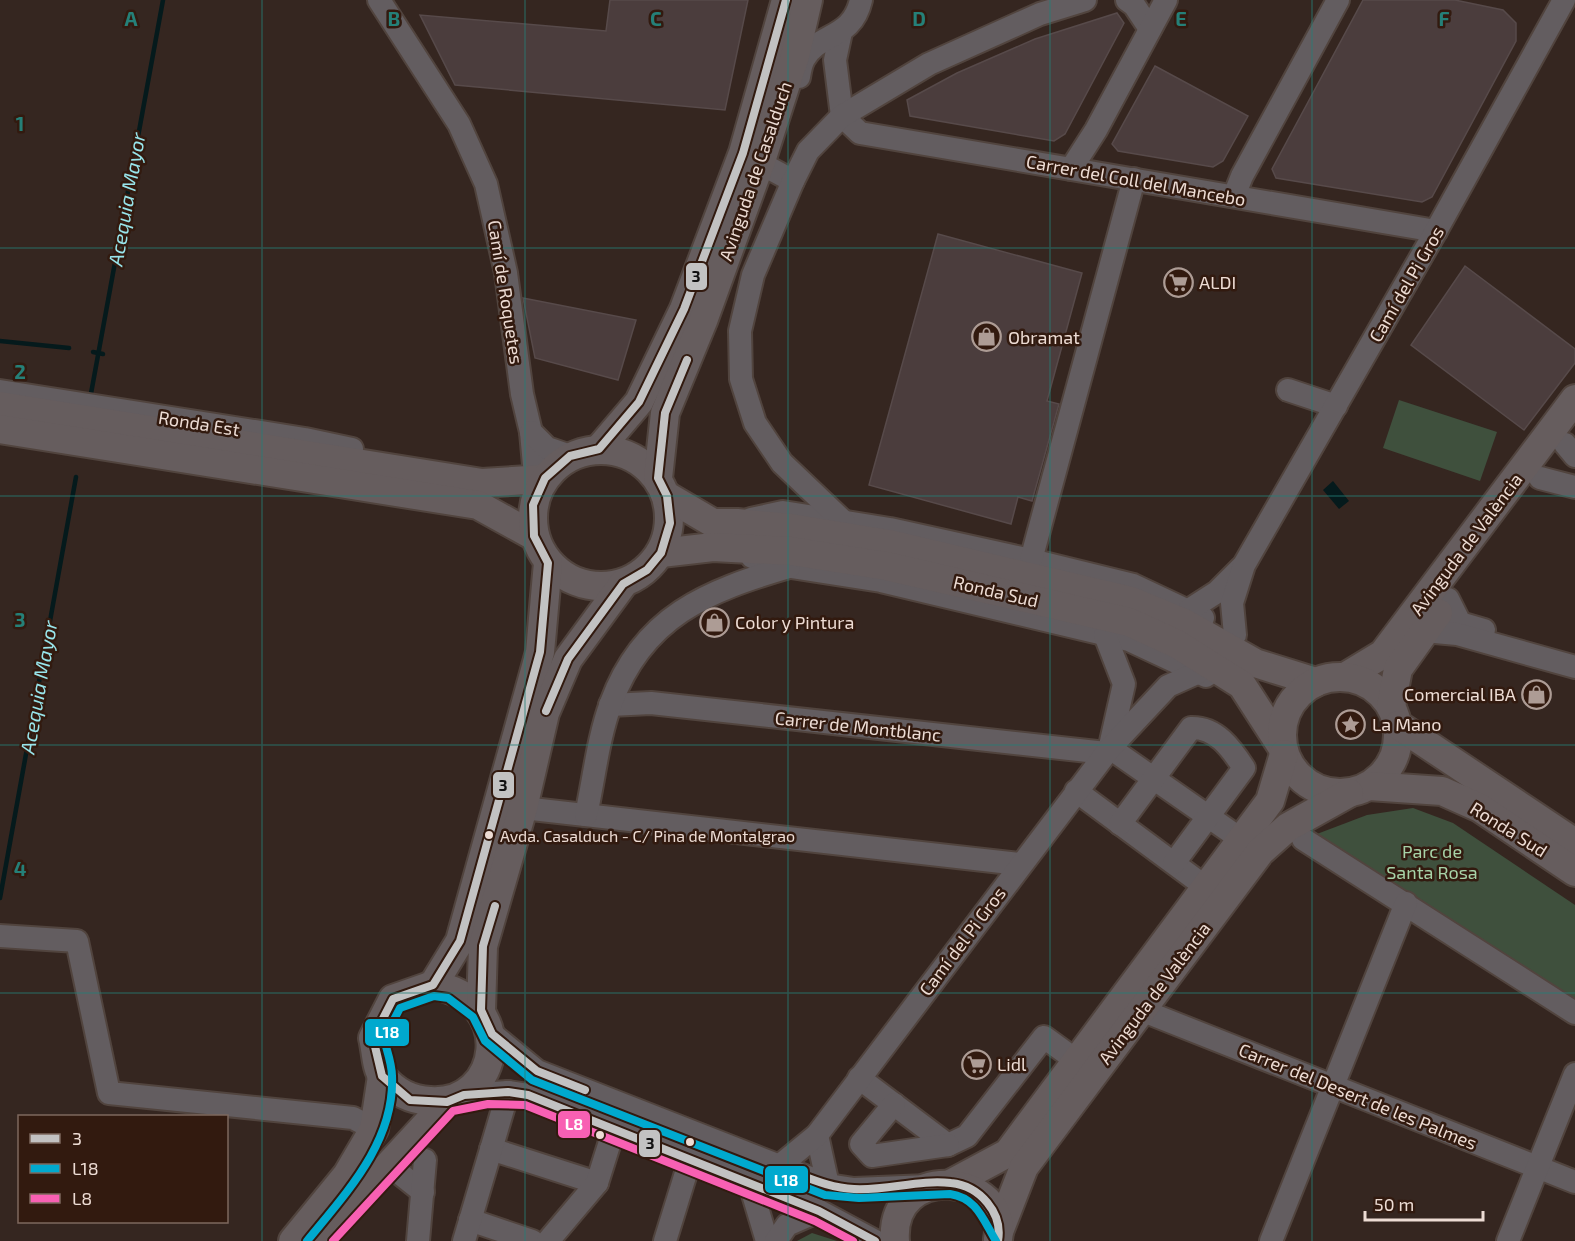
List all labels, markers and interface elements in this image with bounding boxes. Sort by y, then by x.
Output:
text: A [124,6,138,30]
text: B [388,6,400,30]
text: C [650,6,662,30]
text: D [912,6,926,30]
text: E [1175,6,1187,30]
text: F [1438,6,1450,30]
street label: Avinguda de Casalduch [714,78,796,264]
text: 1 [16,111,24,135]
water label: Acequia Mayor [102,129,151,269]
street label: Carrer del Coll del Mancebo [1025,150,1247,210]
street label: Camí de Roquetes [484,218,528,366]
street label: Camí del Pi Gros [1364,222,1448,346]
line badge: 3 [685,262,708,291]
text: 3 [691,266,701,285]
supermarket icon: ALDI [1162,266,1194,298]
place label: ALDI [1199,271,1236,293]
shop icon: Obramat [971,321,1003,353]
place label: Obramat [1008,326,1080,348]
text: 2 [14,359,26,383]
street label: Ronda Est [157,406,241,440]
street label: Avinguda de València [1405,469,1527,619]
street label: Ronda Sud [951,571,1041,611]
shop icon: Color y Pintura [698,606,730,638]
text: 3 [14,607,26,631]
place label: Color y Pintura [735,611,854,633]
water label: Acequia Mayor [14,617,63,757]
shop icon: Comercial IBA [1521,678,1553,710]
place label: Comercial IBA [1404,683,1517,705]
street label: Carrer de Montblanc [774,706,942,746]
place icon: La Mano [1335,708,1367,740]
place label: La Mano [1372,713,1442,735]
line badge: 3 [492,771,515,799]
text: 3 [498,775,508,794]
street label: Ronda Sud [1466,797,1552,861]
place label: Avda. Casalduch - C/ Pina de Montalgrao [500,826,795,845]
marker: Avda. Casalduch - C/ Pina de Montalgrao [483,829,495,841]
park label: Parc de Santa Rosa [1386,840,1478,883]
text: 4 [14,856,27,880]
street label: Camí del Pi Gros [914,882,1010,1000]
street label: Avinguda de València [1093,918,1215,1068]
line badge: L18 [364,1018,410,1047]
text: L18 [375,1022,399,1041]
street label: Carrer del Desert de les Palmes [1236,1038,1480,1154]
supermarket icon: Lidl [960,1048,992,1080]
place label: Lidl [997,1053,1027,1075]
line badge: L8 [557,1110,591,1139]
text: L8 [565,1114,583,1133]
legend [18,1115,228,1223]
text: 3 [72,1127,82,1149]
unlabelled marker [594,1129,606,1141]
line badge: 3 [638,1129,661,1158]
text: 3 [645,1133,655,1152]
unlabelled marker [684,1136,696,1148]
text: L18 [72,1157,99,1179]
line badge: L18 [764,1165,809,1194]
text: L18 [774,1170,798,1189]
scale bar [1365,1184,1484,1222]
text: L8 [72,1187,92,1209]
text: 50 m [1374,1193,1414,1215]

